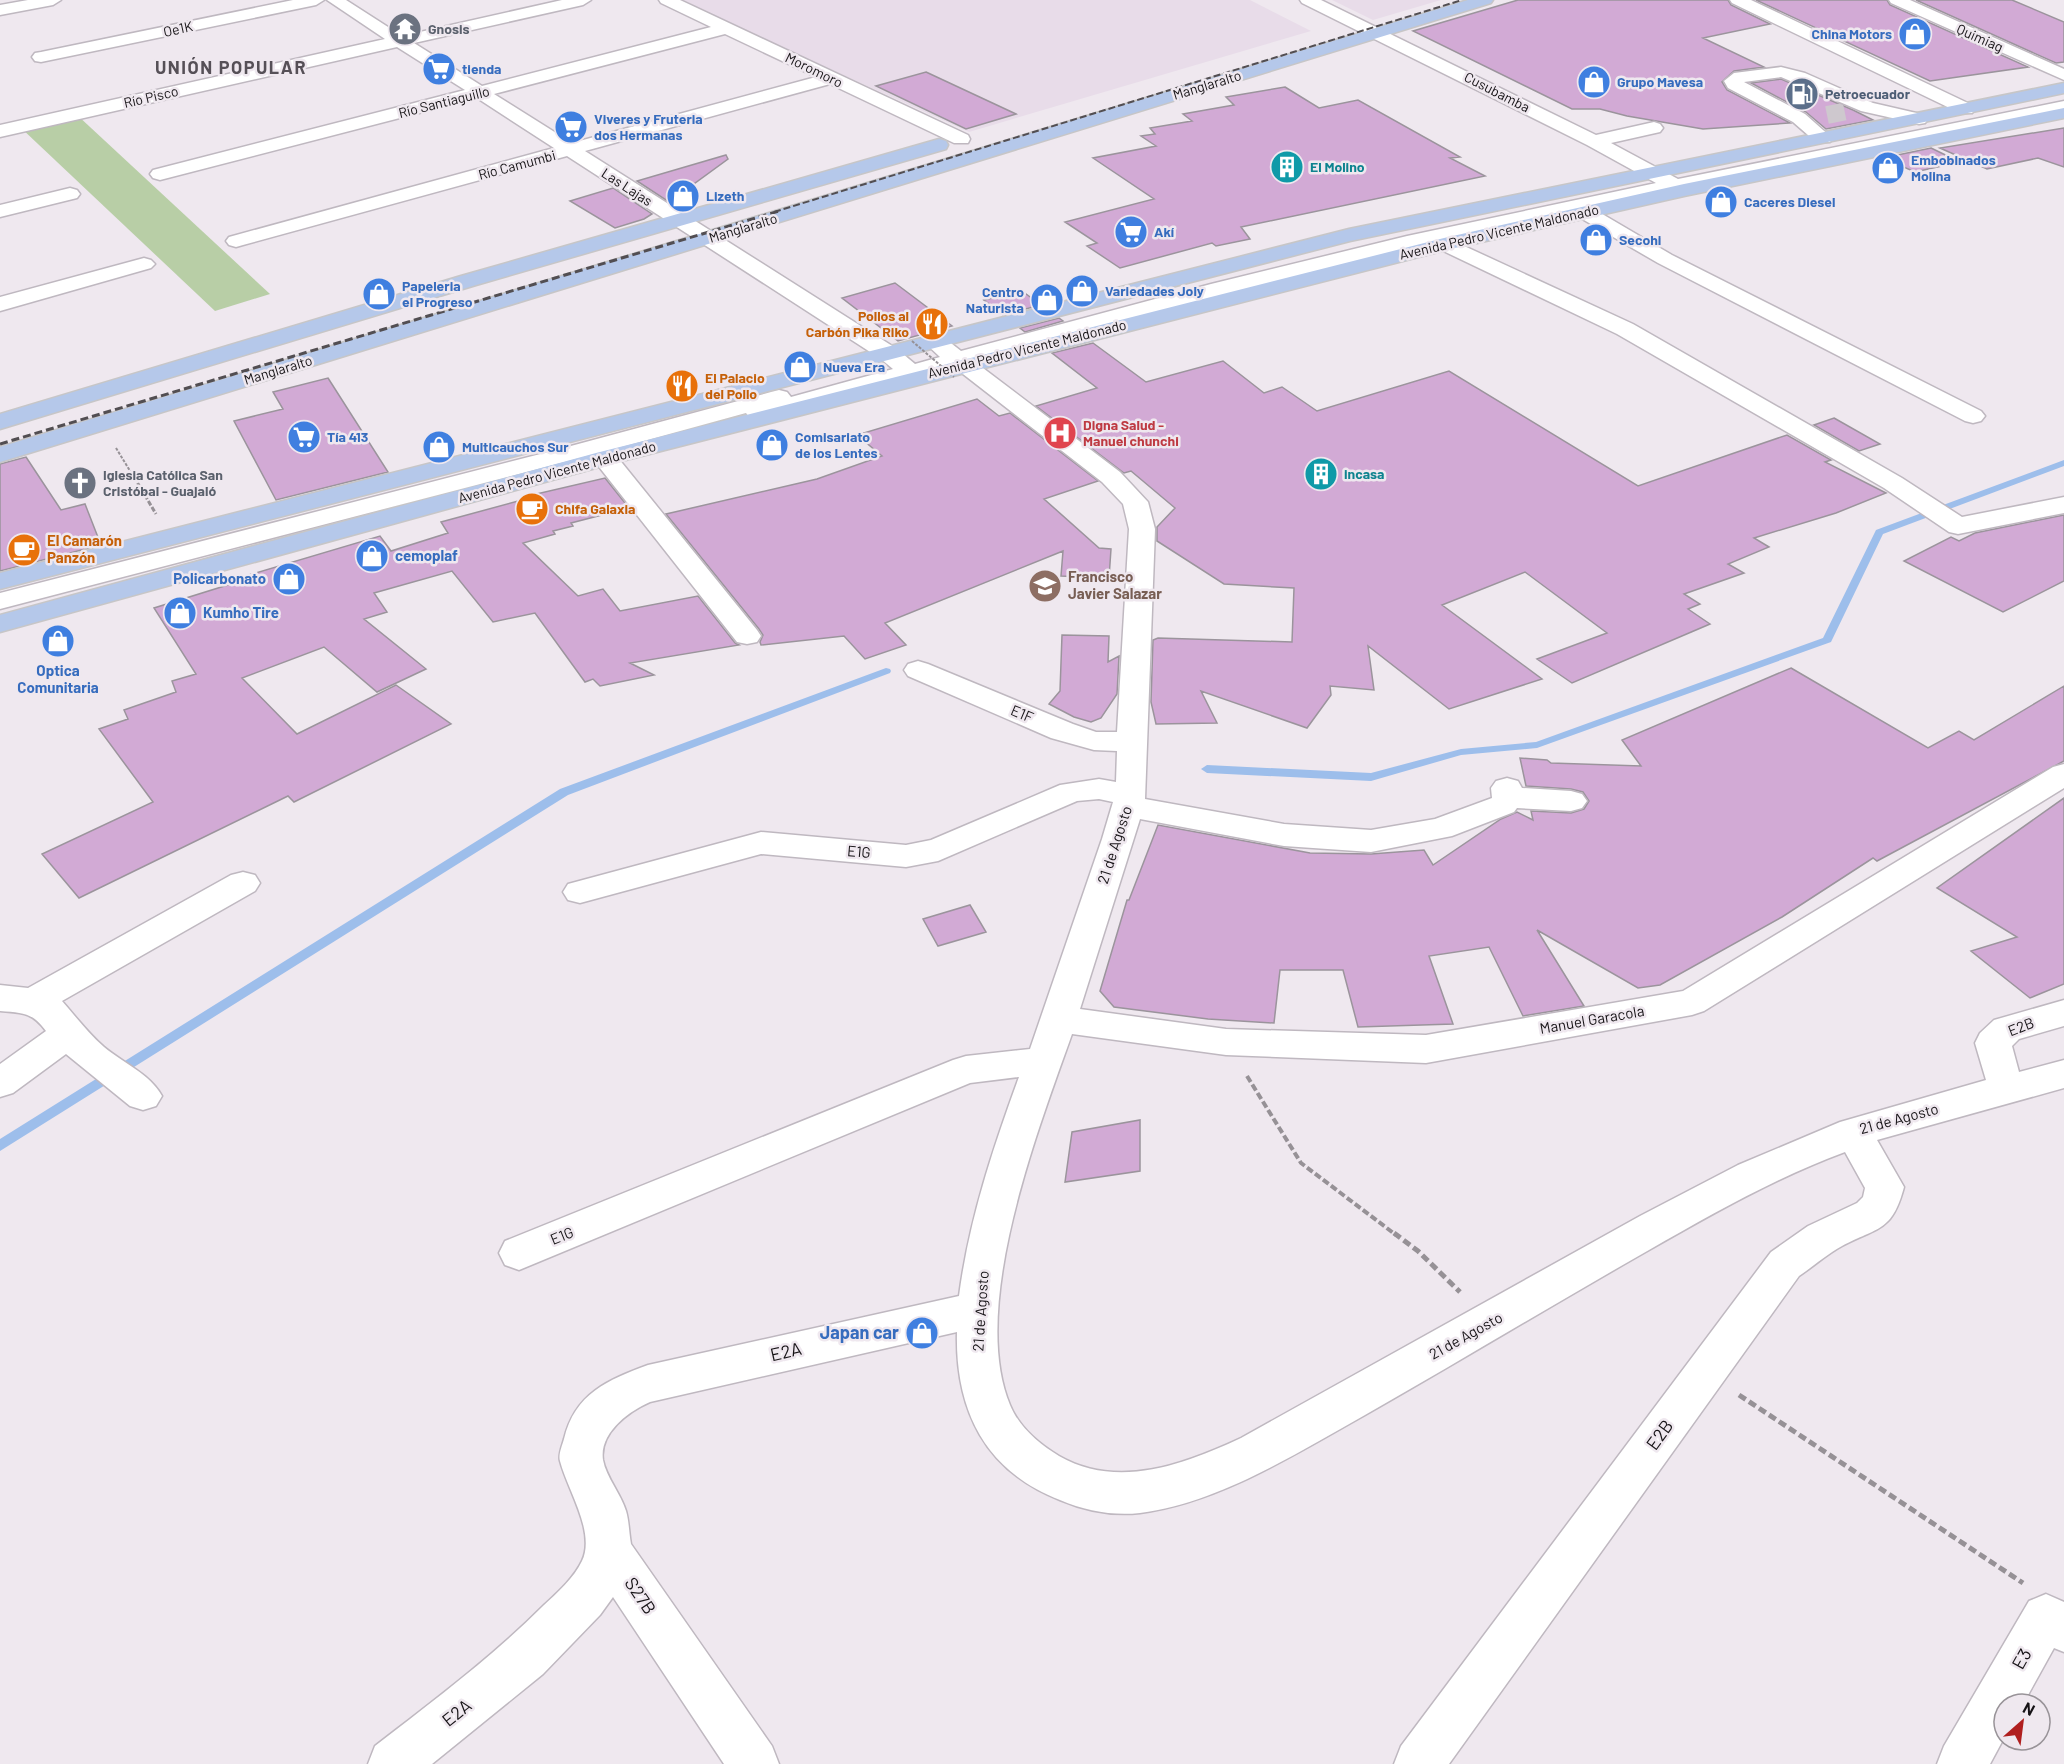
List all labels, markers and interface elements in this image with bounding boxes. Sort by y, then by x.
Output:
temple icon: Gnosis [387,11,423,47]
shop icon: China Motors [1897,16,1933,52]
street label: Oe1K [162,17,195,40]
place label: Gnosis [428,20,470,37]
street label: Quimiag [1954,20,2006,55]
place label: China Motors [1812,25,1892,42]
street label: Moromoro [783,48,846,91]
supermarket icon: tienda [421,51,457,87]
district label: UNIÓN POPULAR [155,56,307,78]
place label: tienda [462,60,501,77]
shop icon: Grupo Mavesa [1576,64,1612,100]
street label: Manglaralto [1171,66,1243,103]
street label: Cusubamba [1462,68,1533,115]
place label: Grupo Mavesa [1617,73,1703,90]
fuel station icon: Petroecuador [1784,76,1820,112]
street label: Río Pisco [122,82,180,111]
street label: Río Santiaguillo [397,82,491,121]
place label: Petroecuador [1825,85,1911,102]
supermarket icon: Viveres y Fruteria dos Hermanas [553,109,589,145]
place label: Viveres y Fruteria dos Hermanas [594,110,703,143]
street label: Río Camumbi [476,146,557,183]
building icon: El Molino [1269,149,1305,185]
shop icon: Embobinados Molina [1870,150,1906,186]
place label: Embobinados Molina [1911,151,1996,184]
place label: El Molino [1310,158,1365,175]
street label: Las Lajas [599,164,656,209]
shop icon: Lizeth [665,178,701,214]
shop icon: Caceres Diesel [1703,184,1739,220]
place label: Lizeth [706,187,744,204]
place label: Caceres Diesel [1744,193,1835,210]
street label: Avenida Pedro Vicente Maldonado [1398,200,1600,263]
street label: Manglaralto [707,209,779,246]
supermarket icon: Akí [1113,214,1149,250]
shop icon: Secohi [1578,222,1614,258]
place label: Akí [1154,223,1175,240]
place label: Secohi [1619,231,1661,248]
shop icon: Variedades Joly [1064,273,1100,309]
shop icon: Papeleria el Progreso [361,276,397,312]
place label: Papeleria el Progreso [402,277,473,310]
shop icon: Centro Naturista [1029,282,1065,318]
place label: Variedades Joly [1105,282,1204,299]
place label: Centro Naturista [966,283,1024,316]
restaurant icon: Pollos al Carbón Pika Riko [914,306,950,342]
place label: Pollos al Carbón Pika Riko [806,307,909,340]
street label: Avenida Pedro Vicente Maldonado [926,316,1128,381]
shop icon: Nueva Era [782,349,818,385]
street label: Manglaralto [242,351,314,388]
place label: Nueva Era [823,358,885,375]
restaurant icon: El Palacio del Pollo [664,368,700,404]
place label: El Palacio del Pollo [705,369,765,402]
hospital icon: Digna Salud - Manuel chunchi [1042,415,1078,451]
place label: Digna Salud - Manuel chunchi [1083,416,1179,449]
supermarket icon: Tía 413 [286,419,322,455]
shop icon: Comisariato de los Lentes [754,427,790,463]
place label: Tía 413 [327,428,368,445]
place label: Comisariato de los Lentes [795,428,878,461]
shop icon: Multicauchos Sur [421,429,457,465]
street label: Avenida Pedro Vicente Maldonado [456,437,658,506]
place label: Multicauchos Sur [462,438,569,455]
building icon: incasa [1303,456,1339,492]
church icon: Iglesia Católica San Cristóbal - Guajaló [62,465,98,501]
place label: incasa [1344,465,1385,482]
place label: Iglesia Católica San Cristóbal - Guajaló [103,466,223,499]
cafe icon: Chifa Galaxia [514,491,550,527]
place label: Chifa Galaxia [555,500,635,517]
place label: El Camarón Panzón [47,531,122,566]
cafe icon: El Camarón Panzón [6,532,42,568]
shop icon: cemoplaf [354,538,390,574]
place label: cemoplaf [395,546,458,564]
shop icon: Policarbonato [271,561,307,597]
place label: Francisco Javier Salazar [1068,567,1162,602]
school or university icon: Francisco Javier Salazar [1027,568,1063,604]
place label: Policarbonato [173,569,266,587]
shop icon: Kumho Tire [162,595,198,631]
place label: Kumho Tire [203,603,279,621]
shop icon: Optica Comunitaria [40,623,76,659]
place label: Optica Comunitaria [17,661,99,696]
street label: E1F [1008,700,1037,726]
street label: 21 de Agosto [1093,803,1135,886]
street label: E1G [847,841,872,861]
street label: Manuel Garacola [1538,1001,1646,1037]
street label: E2B [2005,1013,2036,1039]
street label: 21 de Agosto [1857,1099,1940,1137]
street label: E1G [547,1222,576,1248]
street label: 21 de Agosto [968,1270,992,1352]
street label: 21 de Agosto [1426,1308,1505,1363]
shop icon: Japan car [904,1315,940,1351]
place label: Japan car [820,1321,899,1343]
street label: E2A [768,1337,804,1365]
street label: E2B [1641,1415,1677,1454]
street label: S27B [621,1573,661,1618]
street label: E3 [2007,1644,2036,1673]
north arrow [1992,1692,2052,1752]
street label: E2A [437,1694,476,1731]
text: N [2020,1697,2038,1719]

